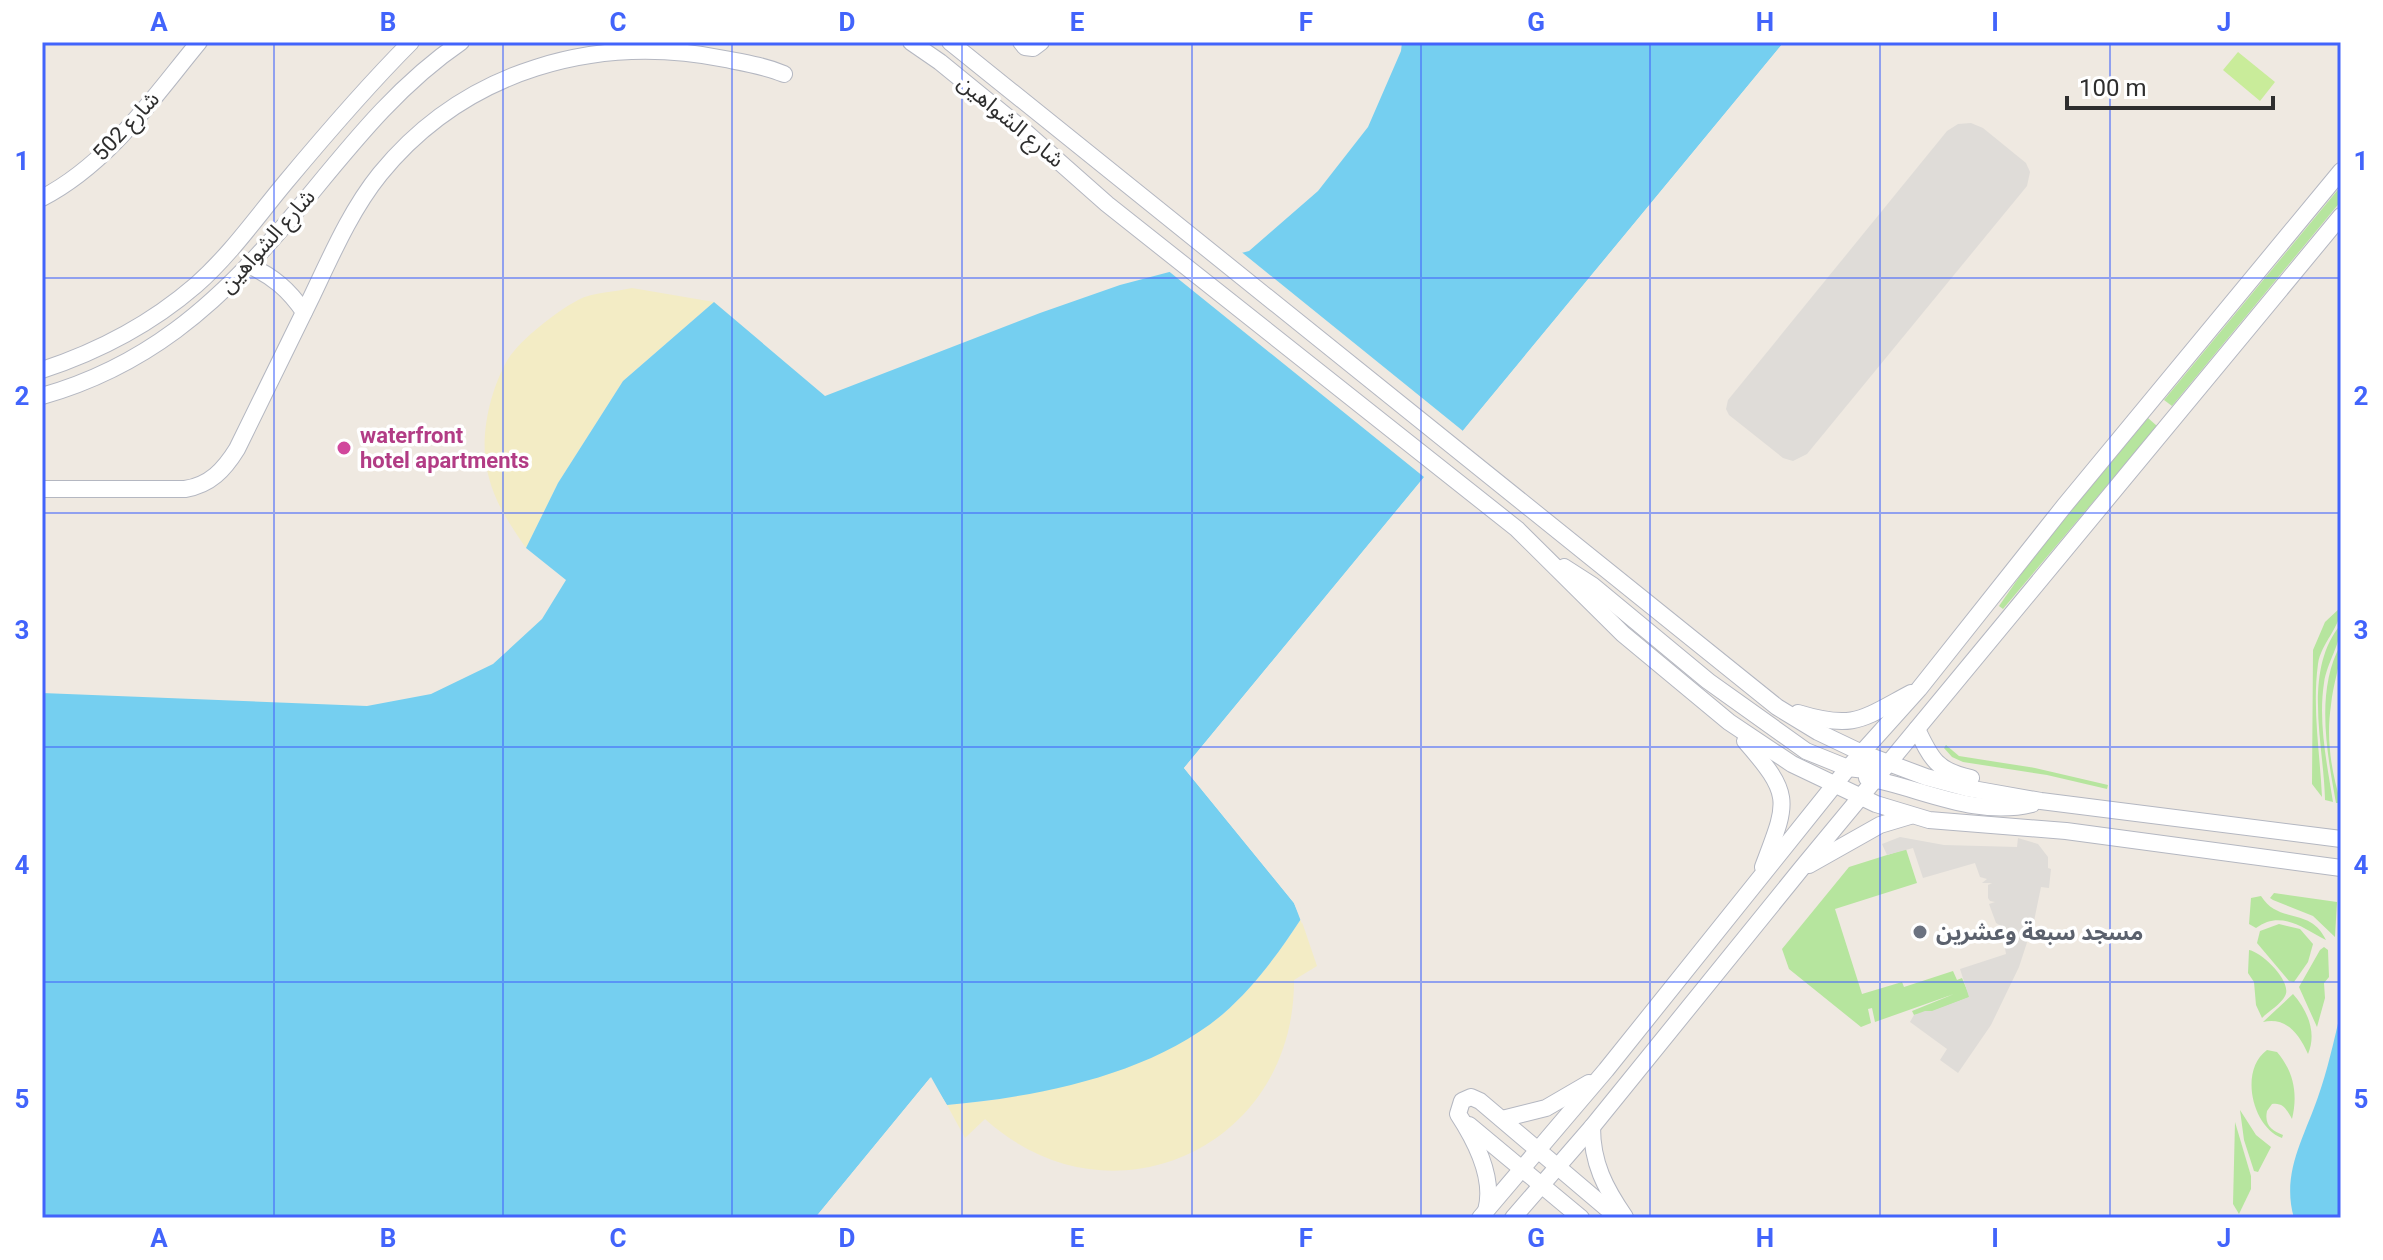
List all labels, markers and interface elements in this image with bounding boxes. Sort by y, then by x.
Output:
text: A [150,7,168,37]
text: B [380,7,396,37]
text: C [609,7,627,37]
text: D [839,7,855,37]
text: E [1070,7,1085,37]
text: F [1299,7,1313,37]
text: G [1527,7,1545,37]
text: H [1756,7,1774,37]
text: I [1991,7,1999,37]
text: J [2217,7,2231,37]
scale bar [2067,60,2273,110]
street label: شارع الشواهين [950,69,1069,176]
text: 100 m [2079,74,2146,102]
street label: شارع 502 [88,86,167,168]
text: 1 [15,146,29,176]
text: 1 [2354,146,2368,176]
street label: شارع الشواهين [214,184,323,301]
text: 2 [15,381,29,411]
text: 2 [2354,381,2368,411]
place label: waterfront hotel apartments [360,423,529,473]
marker: waterfront hotel apartments [335,439,353,457]
text: 3 [15,615,29,645]
text: 3 [2354,615,2368,645]
text: 4 [15,850,30,880]
text: 4 [2354,850,2369,880]
place label: مسجد سبعة وعشرين [1936,920,2143,945]
marker: مسجد سبعة وعشرين [1911,923,1929,941]
text: 5 [15,1084,29,1114]
text: 5 [2354,1084,2368,1114]
text: A [150,1223,168,1253]
text: B [380,1223,396,1253]
text: C [609,1223,627,1253]
text: D [839,1223,855,1253]
text: E [1070,1223,1085,1253]
text: F [1299,1223,1313,1253]
text: G [1527,1223,1545,1253]
text: H [1756,1223,1774,1253]
text: I [1991,1223,1999,1253]
text: J [2217,1223,2231,1253]

